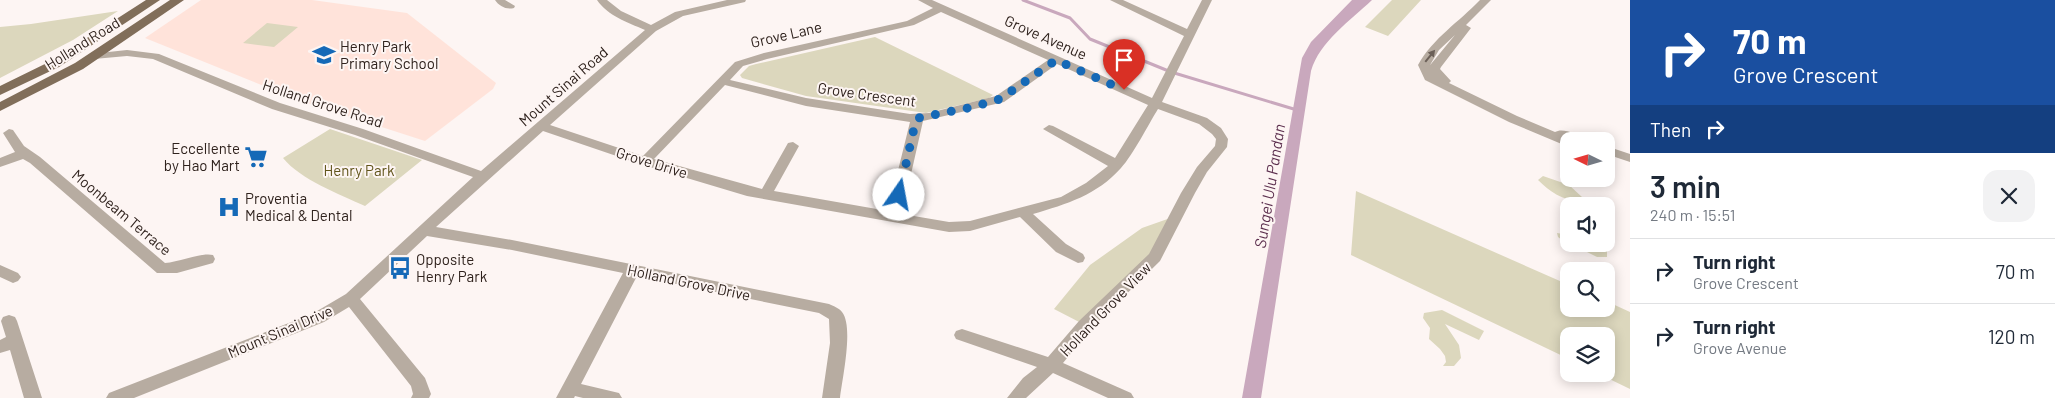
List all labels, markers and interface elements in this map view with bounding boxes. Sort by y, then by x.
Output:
street label: Grove Avenue [1002,11,1090,63]
street label: Holland Road [41,13,123,73]
street label: Grove Lane [749,17,823,51]
text: 70 m [1733,19,1807,61]
icon: right [1650,20,1715,85]
place label: Henry Park Primary School [340,37,438,72]
pin [1103,39,1145,90]
school or university icon: Henry Park Primary School [311,42,337,68]
street label: Mount Sinai Road [515,43,611,129]
icon: arrive [1110,46,1138,74]
one-way arrow [1424,50,1435,63]
text: Grove Crescent [1733,61,1878,87]
street label: Holland Grove Road [261,75,385,131]
street label: Grove Crescent [817,78,917,110]
icon: right [1701,115,1729,143]
text: Then [1650,118,1691,141]
water label: Sungei Ulu Pandan [1250,123,1288,249]
north arrow [1560,132,1615,188]
map controls [1560,132,1615,382]
place label: Eccellente by Hao Mart [164,139,240,174]
street label: Grove Drive [614,143,690,181]
supermarket icon: Eccellente by Hao Mart [243,144,269,170]
park label: Henry Park [323,161,395,179]
street label: Moonbeam Terrace [69,165,175,259]
position arrow [872,168,924,220]
text: 3 min [1650,168,1721,204]
button: close [1983,170,2035,222]
place label: Proventia Medical & Dental [245,189,352,224]
hospital icon: Proventia Medical & Dental [216,194,242,220]
button: sound [1560,197,1615,252]
text: 240 m · 15:51 [1650,205,1735,224]
place label: Opposite Henry Park [416,250,488,285]
text: Turn right [1693,250,1775,273]
bus stop icon: Opposite Henry Park [387,255,413,281]
icon: right [1650,257,1678,285]
street label: Holland Grove View [1056,258,1154,360]
street label: Holland Grove Drive [626,260,752,304]
text: 70 m [1996,260,2035,283]
button: search [1560,262,1615,317]
text: Grove Crescent [1693,273,1799,292]
street label: Mount Sinai Drive [225,301,335,361]
text: Turn right [1693,315,1775,338]
icon: right [1650,322,1678,350]
text: 120 m [1988,325,2035,348]
button: layers [1560,327,1615,382]
text: Grove Avenue [1693,338,1787,357]

